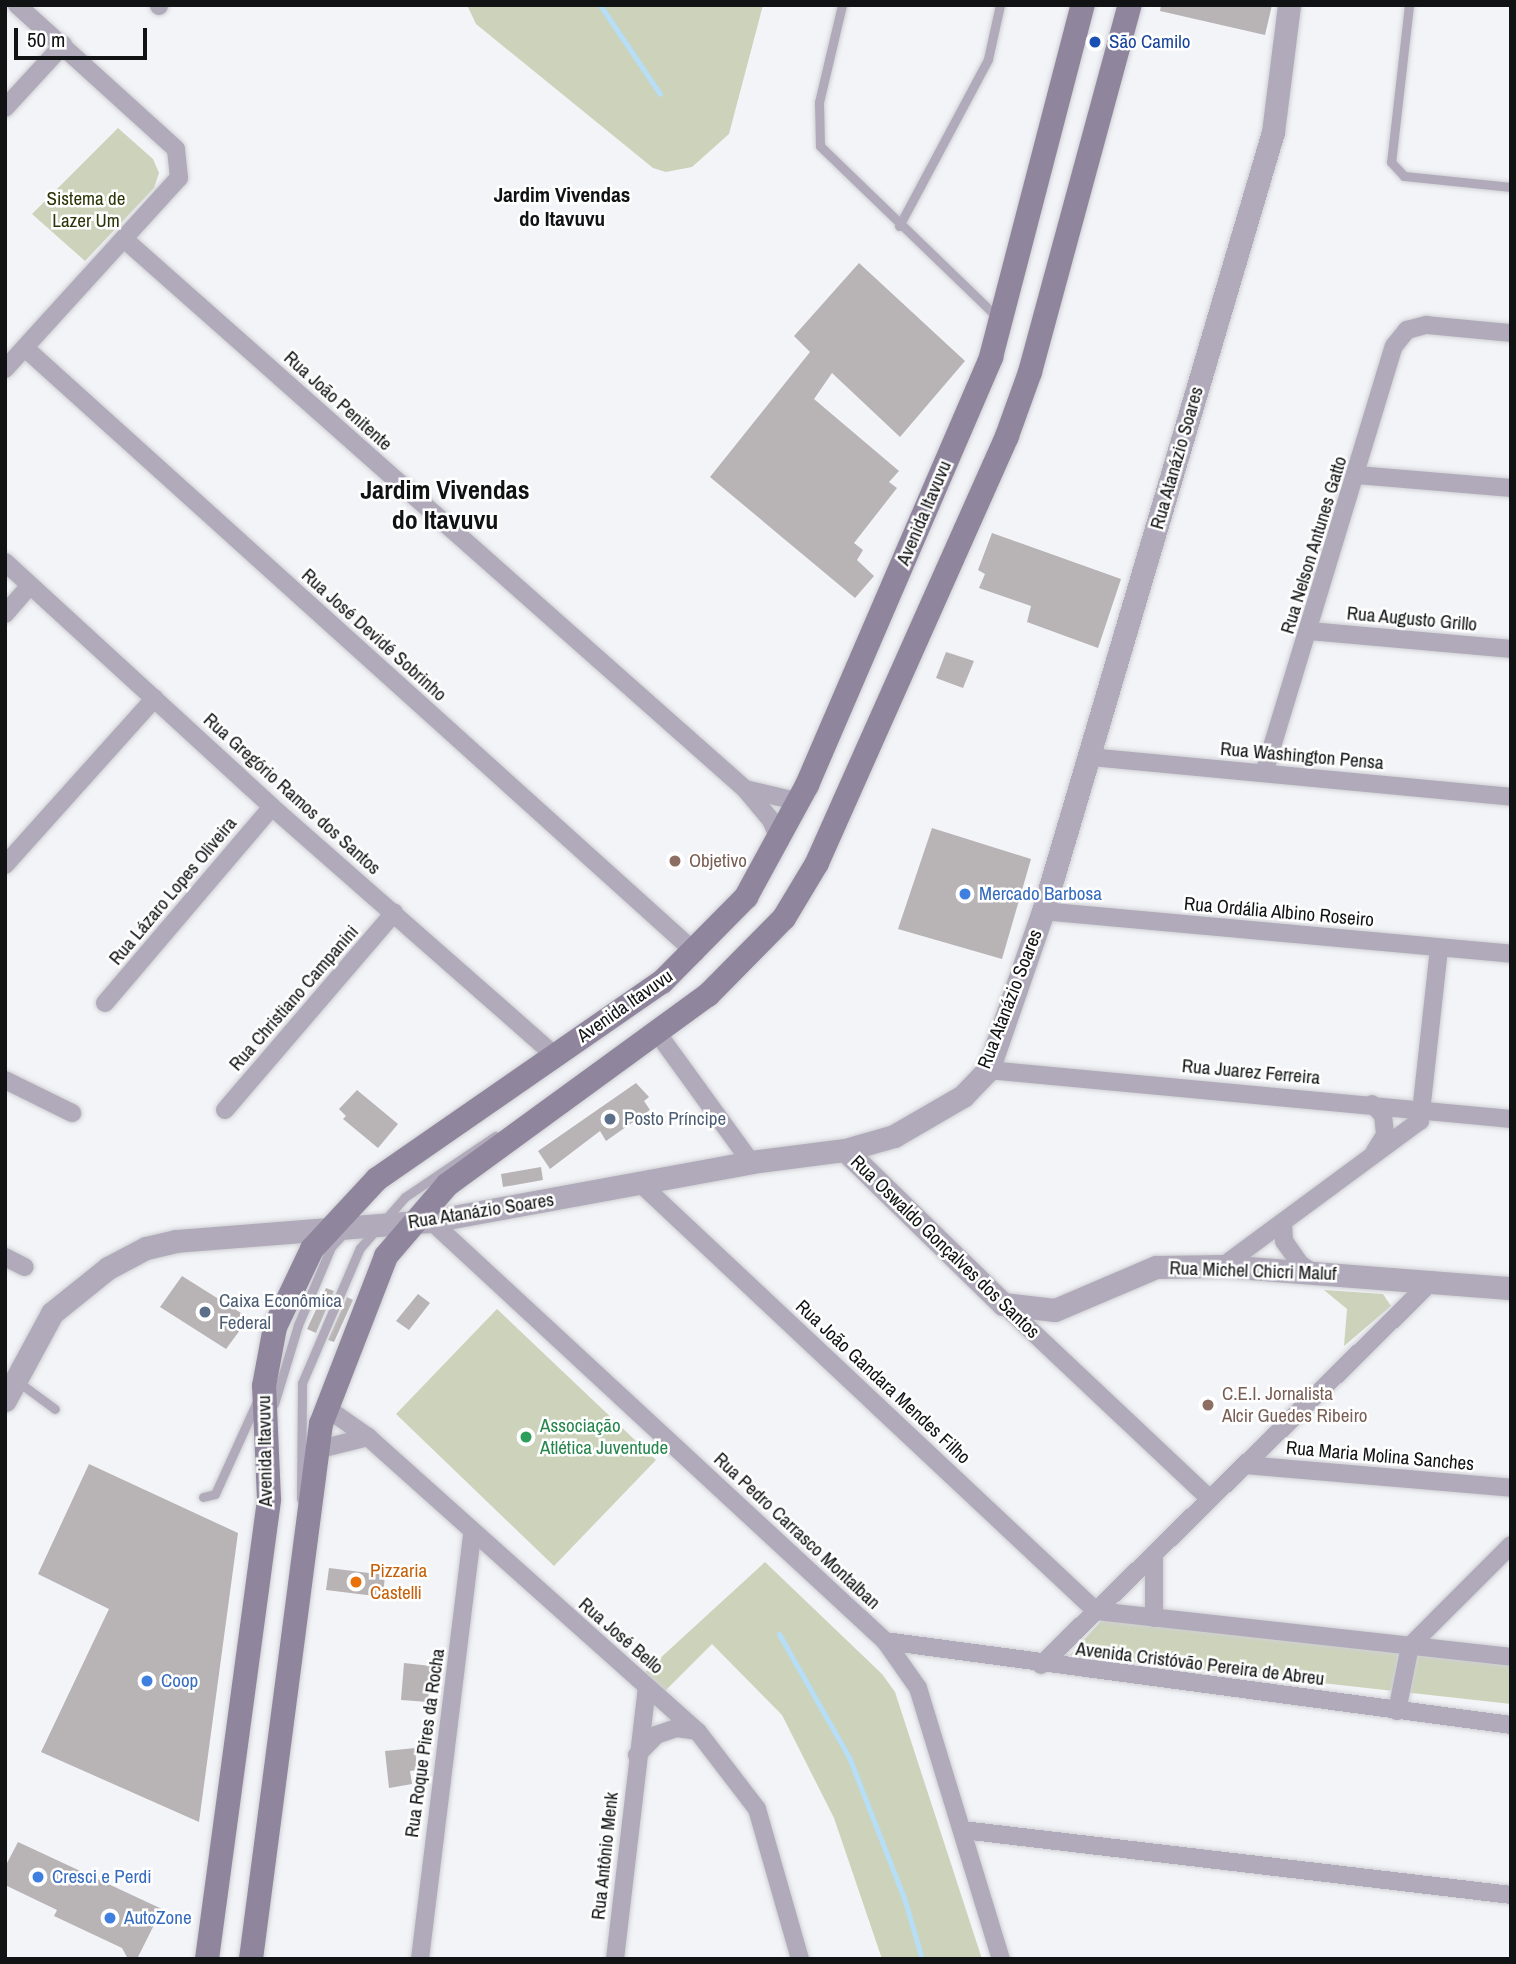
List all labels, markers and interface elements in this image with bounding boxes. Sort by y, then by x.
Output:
scale bar [18,14,150,58]
text: 50 m [27,25,65,54]
place label: São Camilo [1109,31,1190,53]
marker: São Camilo [1087,34,1103,50]
district label: Jardim Vivendas do Itavuvu [494,182,630,232]
park label: Sistema de Lazer Um [47,188,125,232]
street label: Rua João Penitente [279,346,397,456]
street label: Rua Atanázio Soares [1146,384,1208,532]
street label: Rua Nelson Antunes Gatto [1276,453,1352,637]
street label: Avenida Itavuvu [892,457,956,569]
district label: Jardim Vivendas do Itavuvu [360,474,530,536]
street label: Rua José Devidé Sobrinho [297,564,451,706]
street label: Rua Augusto Grillo [1345,602,1479,636]
street label: Rua Gregório Ramos dos Santos [199,708,385,880]
street label: Rua Washington Pensa [1219,737,1385,775]
street label: Rua Lázaro Lopes Oliveira [104,812,242,970]
place label: Objetivo [689,850,747,872]
marker: Objetivo [667,853,683,869]
place label: Mercado Barbosa [979,883,1102,905]
marker: Mercado Barbosa [957,886,973,902]
street label: Rua Ordália Albino Roseiro [1183,892,1375,932]
street label: Rua Christiano Campanini [225,921,363,1075]
street label: Rua Atanázio Soares [973,926,1047,1072]
street label: Avenida Itavuvu [573,965,677,1047]
street label: Rua Juarez Ferreira [1181,1055,1321,1089]
place label: Posto Príncipe [624,1108,726,1130]
marker: Posto Príncipe [602,1111,618,1127]
street label: Rua Oswaldo Gonçalves dos Santos [846,1151,1044,1343]
street label: Rua Atanázio Soares [406,1188,556,1234]
street label: Rua Michel Chicri Maluf [1169,1257,1337,1285]
place label: Caixa Econômica Federal [219,1290,342,1334]
street label: Rua João Gandara Mendes Filho [791,1295,975,1469]
marker: Caixa Econômica Federal [197,1304,213,1320]
place label: C.E.I. Jornalista Alcir Guedes Ribeiro [1222,1383,1367,1427]
street label: Avenida Itavuvu [253,1395,277,1507]
marker: C.E.I. Jornalista Alcir Guedes Ribeiro [1200,1397,1216,1413]
place label: Associação Atlética Juventude [540,1415,668,1459]
marker: Associação Atlética Juventude [518,1429,534,1445]
street label: Rua Maria Molina Sanches [1285,1436,1475,1476]
street label: Rua Pedro Carrasco Montalban [709,1448,885,1614]
place label: Pizzaria Castelli [370,1560,427,1604]
marker: Pizzaria Castelli [348,1574,364,1590]
street label: Rua José Bello [574,1593,668,1679]
street label: Avenida Cristóvão Pereira de Abreu [1074,1637,1326,1691]
street label: Rua Roque Pires da Rocha [400,1647,450,1839]
place label: Coop [161,1670,198,1692]
marker: Coop [139,1673,155,1689]
street label: Rua Antônio Menk [587,1791,623,1921]
place label: Cresci e Perdi [52,1866,152,1888]
marker: Cresci e Perdi [30,1869,46,1885]
place label: AutoZone [124,1907,192,1929]
marker: AutoZone [102,1910,118,1926]

